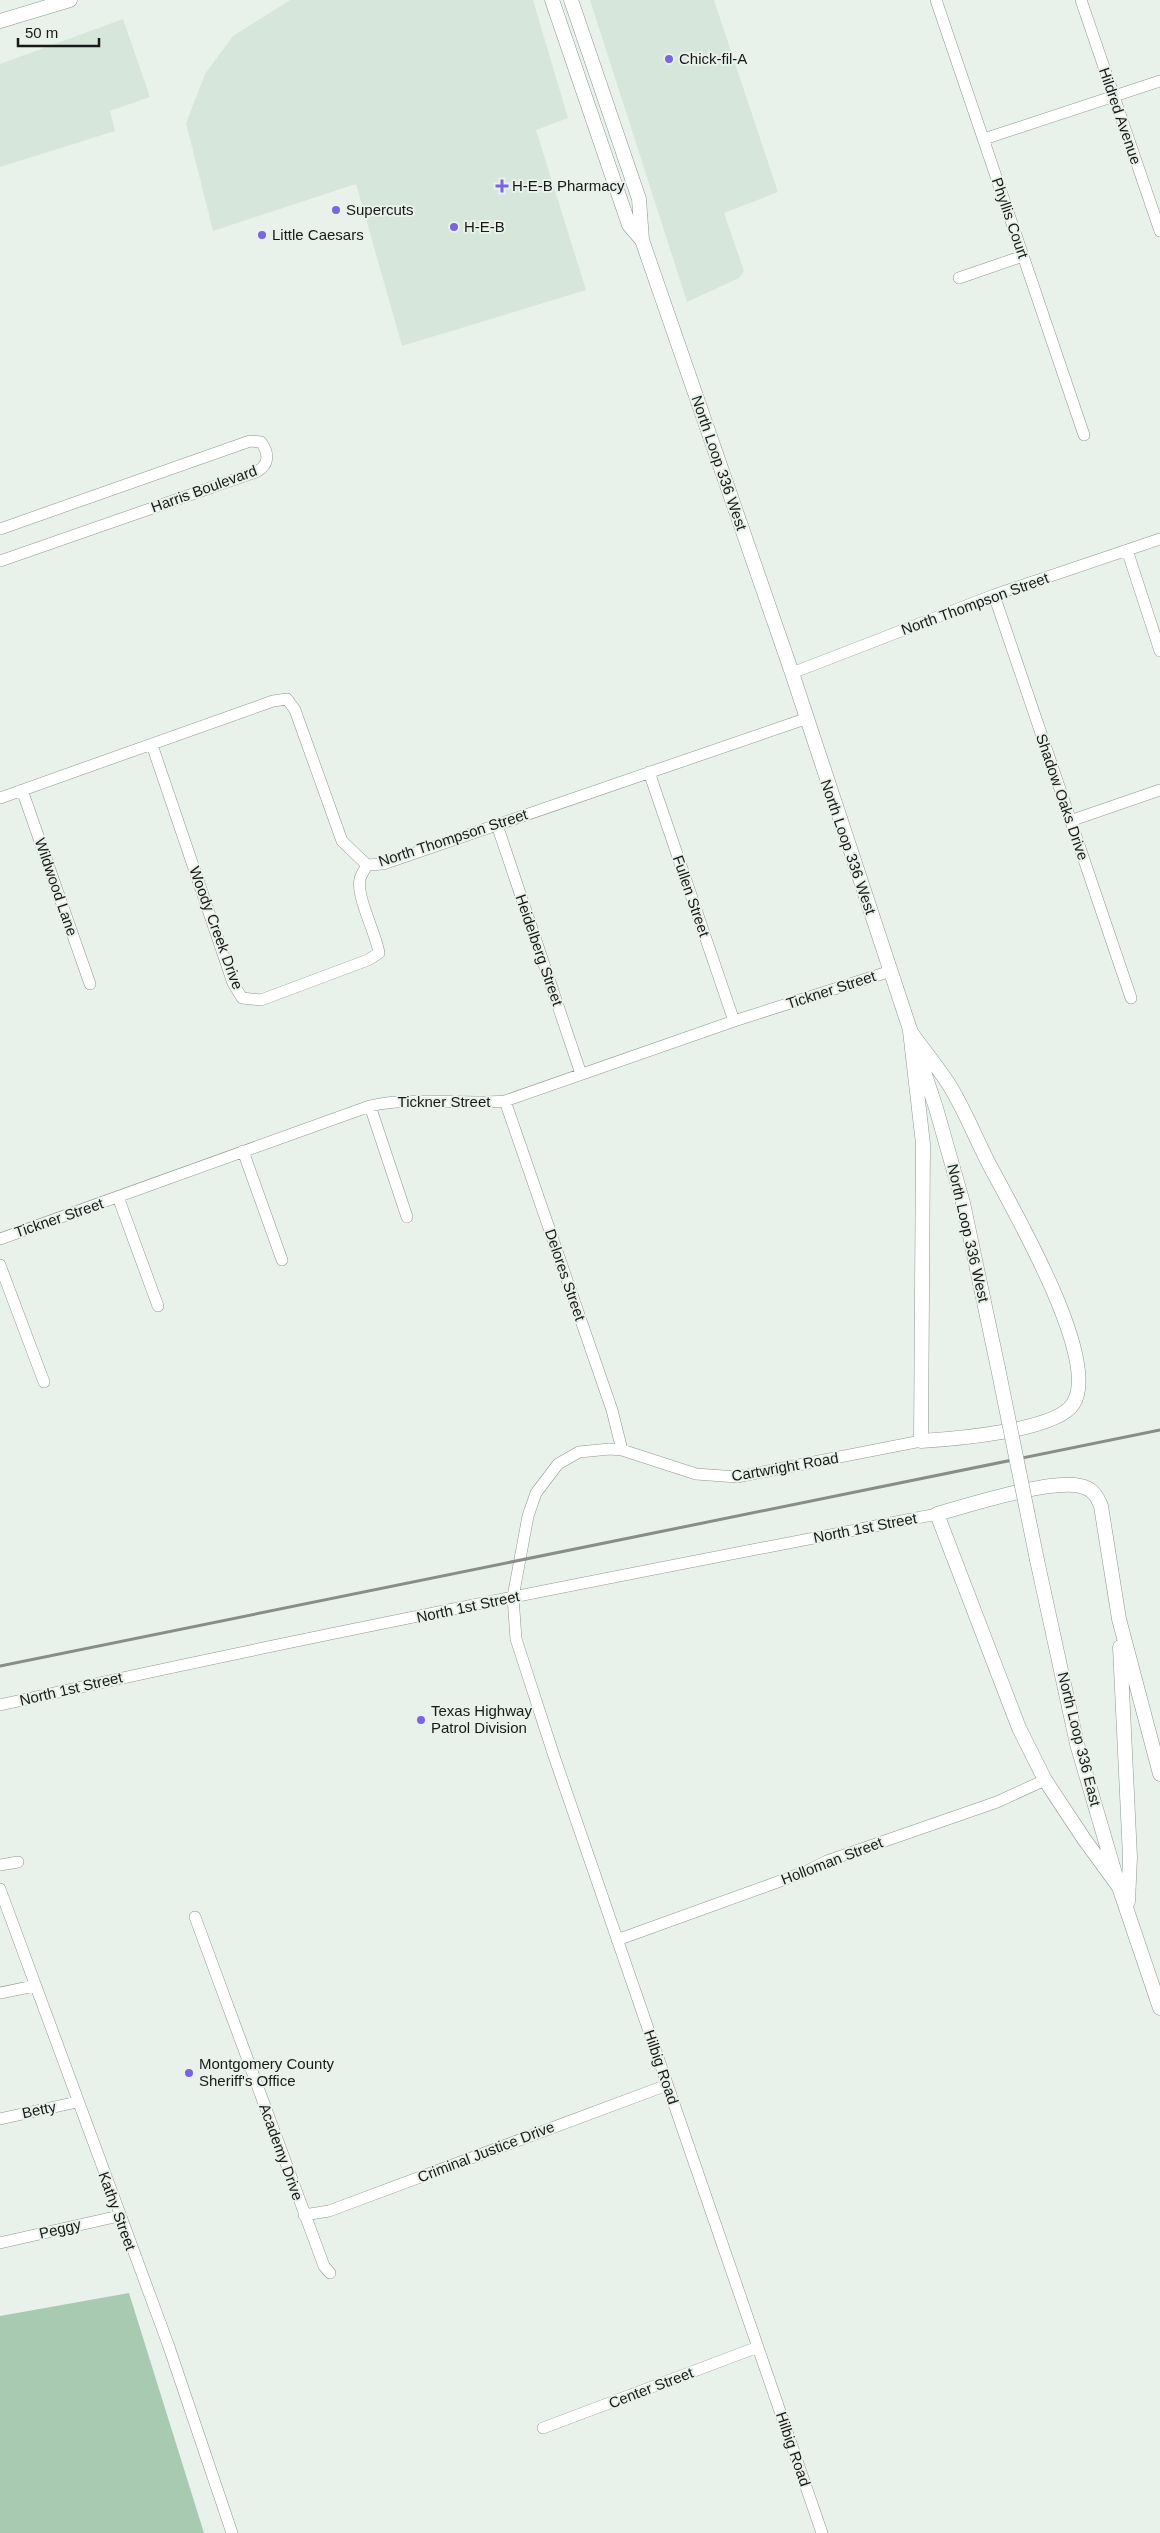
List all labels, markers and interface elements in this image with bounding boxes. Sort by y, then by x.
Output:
scale bar [18,15,99,47]
text: 50 m [25,24,58,41]
place label: Chick-fil-A [679,50,747,67]
marker: Chick-fil-A [663,53,675,65]
street label: Hildred Avenue [1096,65,1145,167]
street label: Phyllis Court [989,175,1032,261]
place label: H-E-B Pharmacy [512,177,625,194]
marker: H-E-B Pharmacy [496,180,508,192]
place label: Supercuts [346,201,414,218]
marker: Supercuts [330,204,342,216]
place label: H-E-B [464,218,505,235]
marker: H-E-B [448,221,460,233]
place label: Little Caesars [272,226,364,243]
marker: Little Caesars [256,229,268,241]
street label: North Loop 336 West [688,393,751,533]
street label: Harris Boulevard [148,461,259,516]
street label: North Thompson Street [899,569,1052,638]
street label: Shadow Oaks Drive [1033,731,1092,862]
street label: North Loop 336 West [817,777,880,917]
street label: North Thompson Street [376,805,530,870]
street label: Wildwood Lane [32,836,81,938]
street label: Fullen Street [670,853,714,940]
street label: Woody Creek Drive [186,864,247,992]
street label: Heidelberg Street [512,892,567,1009]
street label: Tickner Street [784,967,878,1012]
street label: Tickner Street [398,1093,491,1110]
street label: North Loop 336 West [944,1162,993,1305]
street label: Tickner Street [12,1194,106,1241]
street label: Delores Street [542,1227,589,1324]
street label: Cartwright Road [730,1449,840,1484]
street label: North 1st Street [812,1509,919,1546]
street label: North 1st Street [415,1587,522,1626]
street label: North 1st Street [18,1668,125,1709]
street label: North Loop 336 East [1055,1670,1105,1808]
place label: Texas Highway Patrol Division [431,1702,532,1736]
marker: Texas Highway Patrol Division [415,1714,427,1726]
street label: Holloman Street [779,1833,886,1888]
street label: Hilbig Road [641,2027,682,2106]
place label: Montgomery County Sheriff's Office [199,2055,335,2089]
marker: Montgomery County Sheriff's Office [183,2067,195,2079]
street label: Betty [20,2098,58,2121]
street label: Academy Drive [256,2101,307,2203]
street label: Criminal Justice Drive [415,2118,557,2185]
street label: Kathy Street [95,2169,140,2253]
street label: Peggy [37,2215,83,2242]
street label: Center Street [606,2363,696,2411]
street label: Hilbig Road [773,2409,814,2488]

